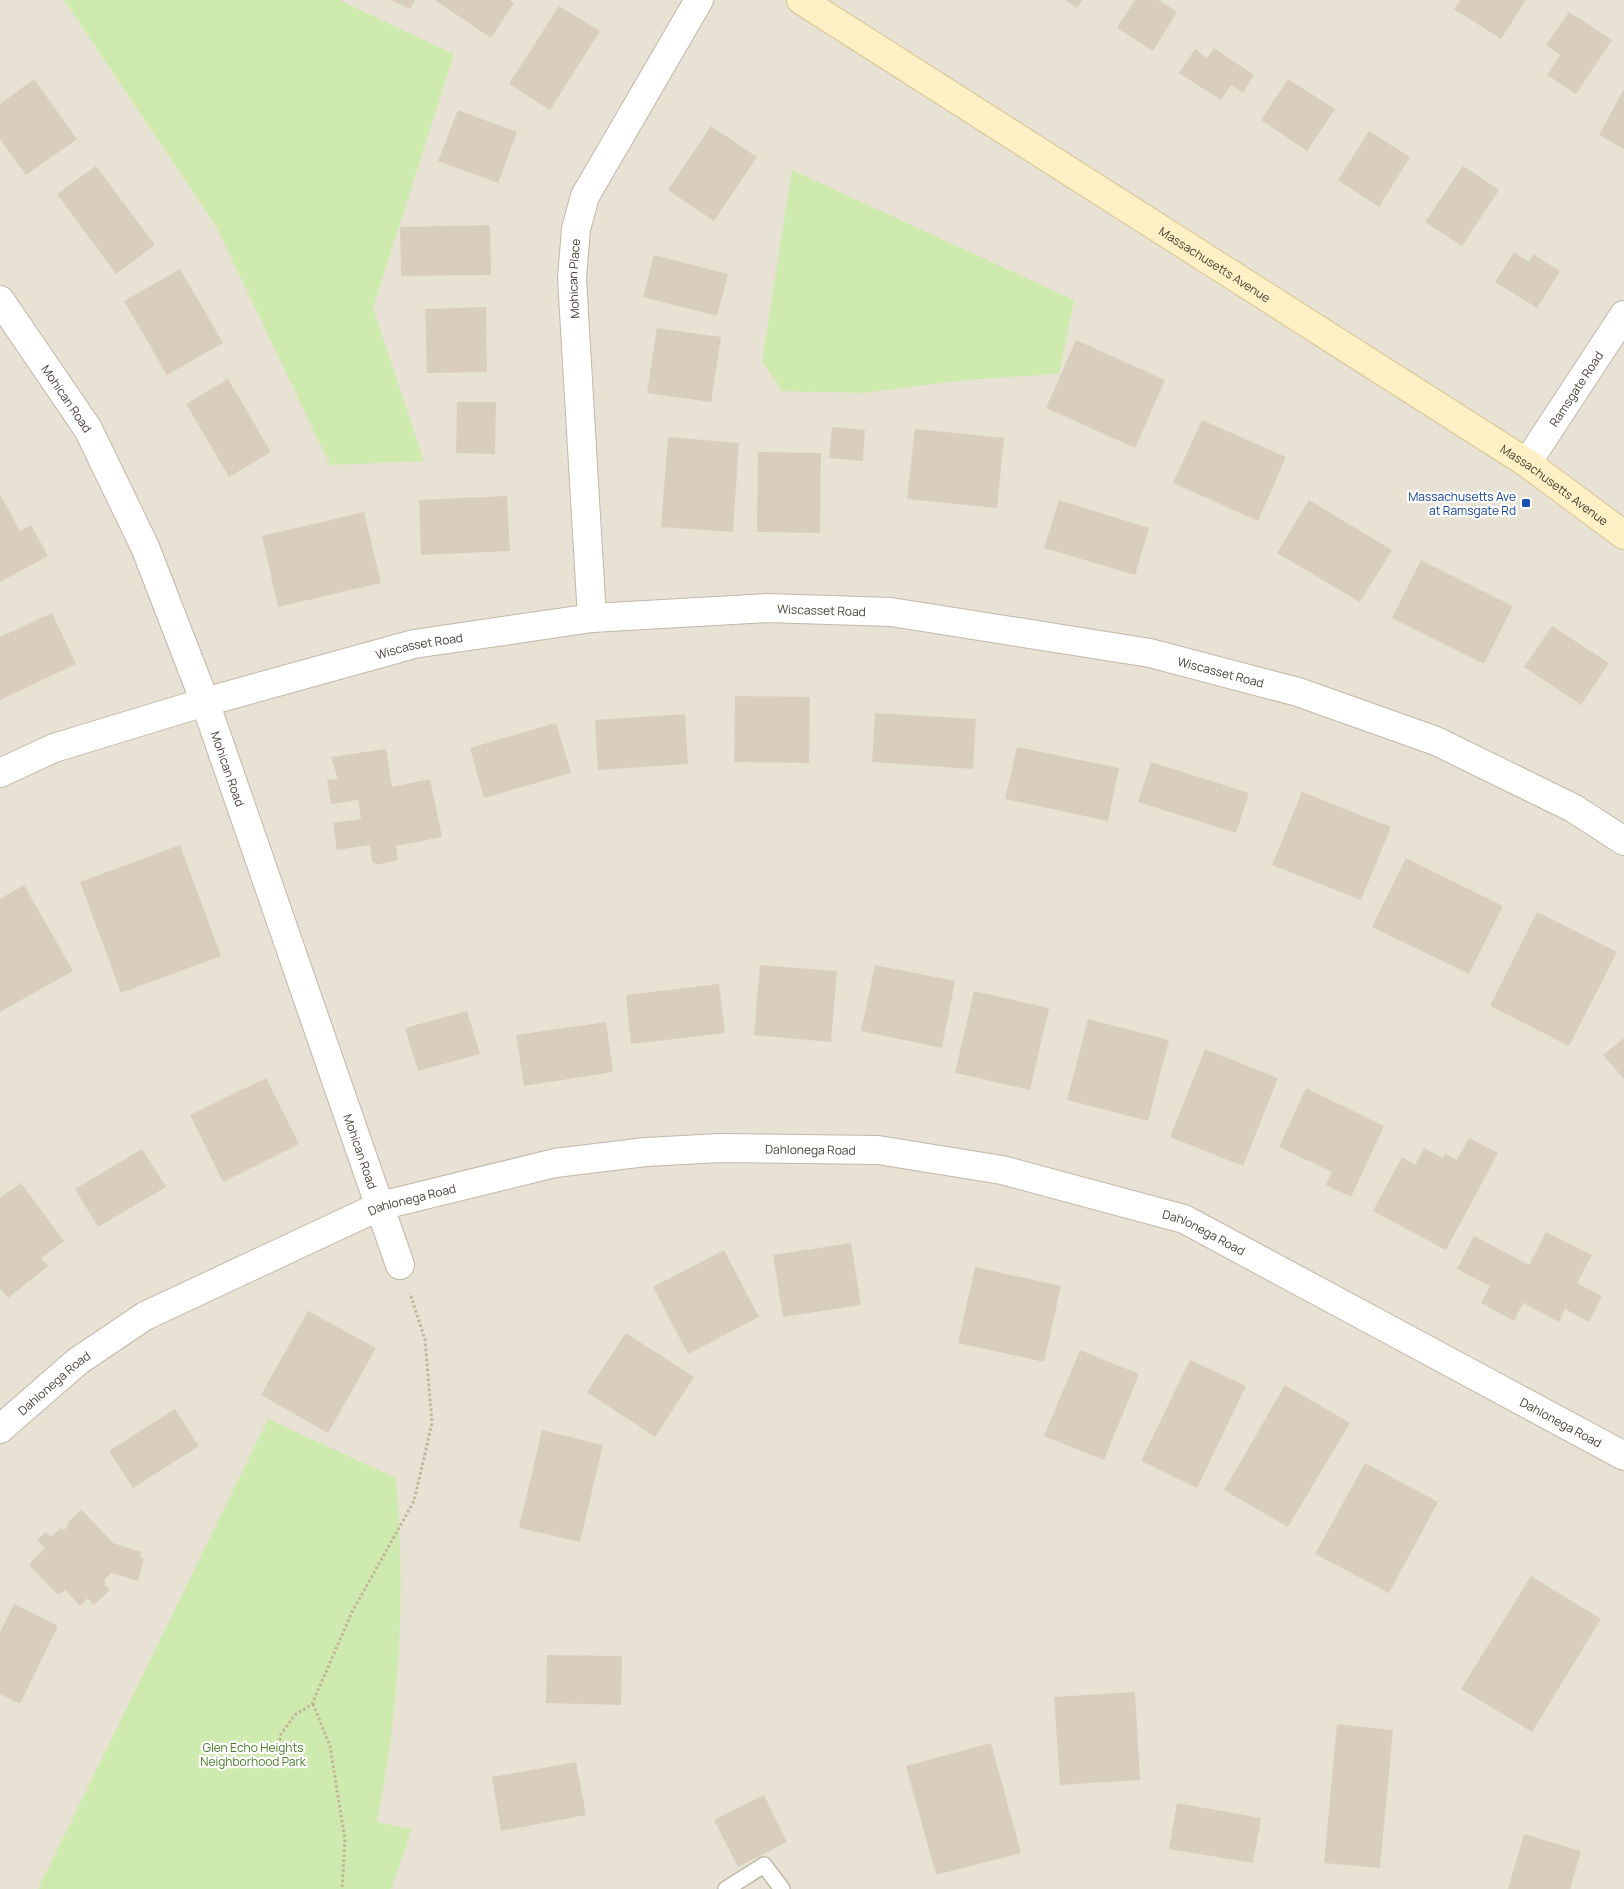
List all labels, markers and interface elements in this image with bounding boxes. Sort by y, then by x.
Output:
street label: Massachusetts Avenue [1156,222,1274,306]
street label: Mohican Place [564,238,584,319]
street label: Ramsgate Road [1545,348,1607,430]
street label: Mohican Road [38,361,96,436]
street label: Massachusetts Avenue [1497,440,1612,529]
place label: Massachusetts Ave at Ramsgate Rd [1408,488,1516,519]
marker: Massachusetts Ave at Ramsgate Rd [1520,497,1532,509]
street label: Wiscasset Road [777,600,866,620]
street label: Wiscasset Road [374,628,464,663]
street label: Wiscasset Road [1176,652,1266,691]
street label: Mohican Road [207,729,249,809]
street label: Mohican Road [340,1112,382,1191]
street label: Dahlonega Road [765,1140,856,1158]
street label: Dahlonega Road [365,1179,457,1219]
street label: Dahlonega Road [1161,1205,1248,1259]
street label: Dahlonega Road [14,1347,93,1419]
street label: Dahlonega Road [1517,1393,1605,1451]
park label: Glen Echo Heights Neighborhood Park [200,1739,307,1770]

